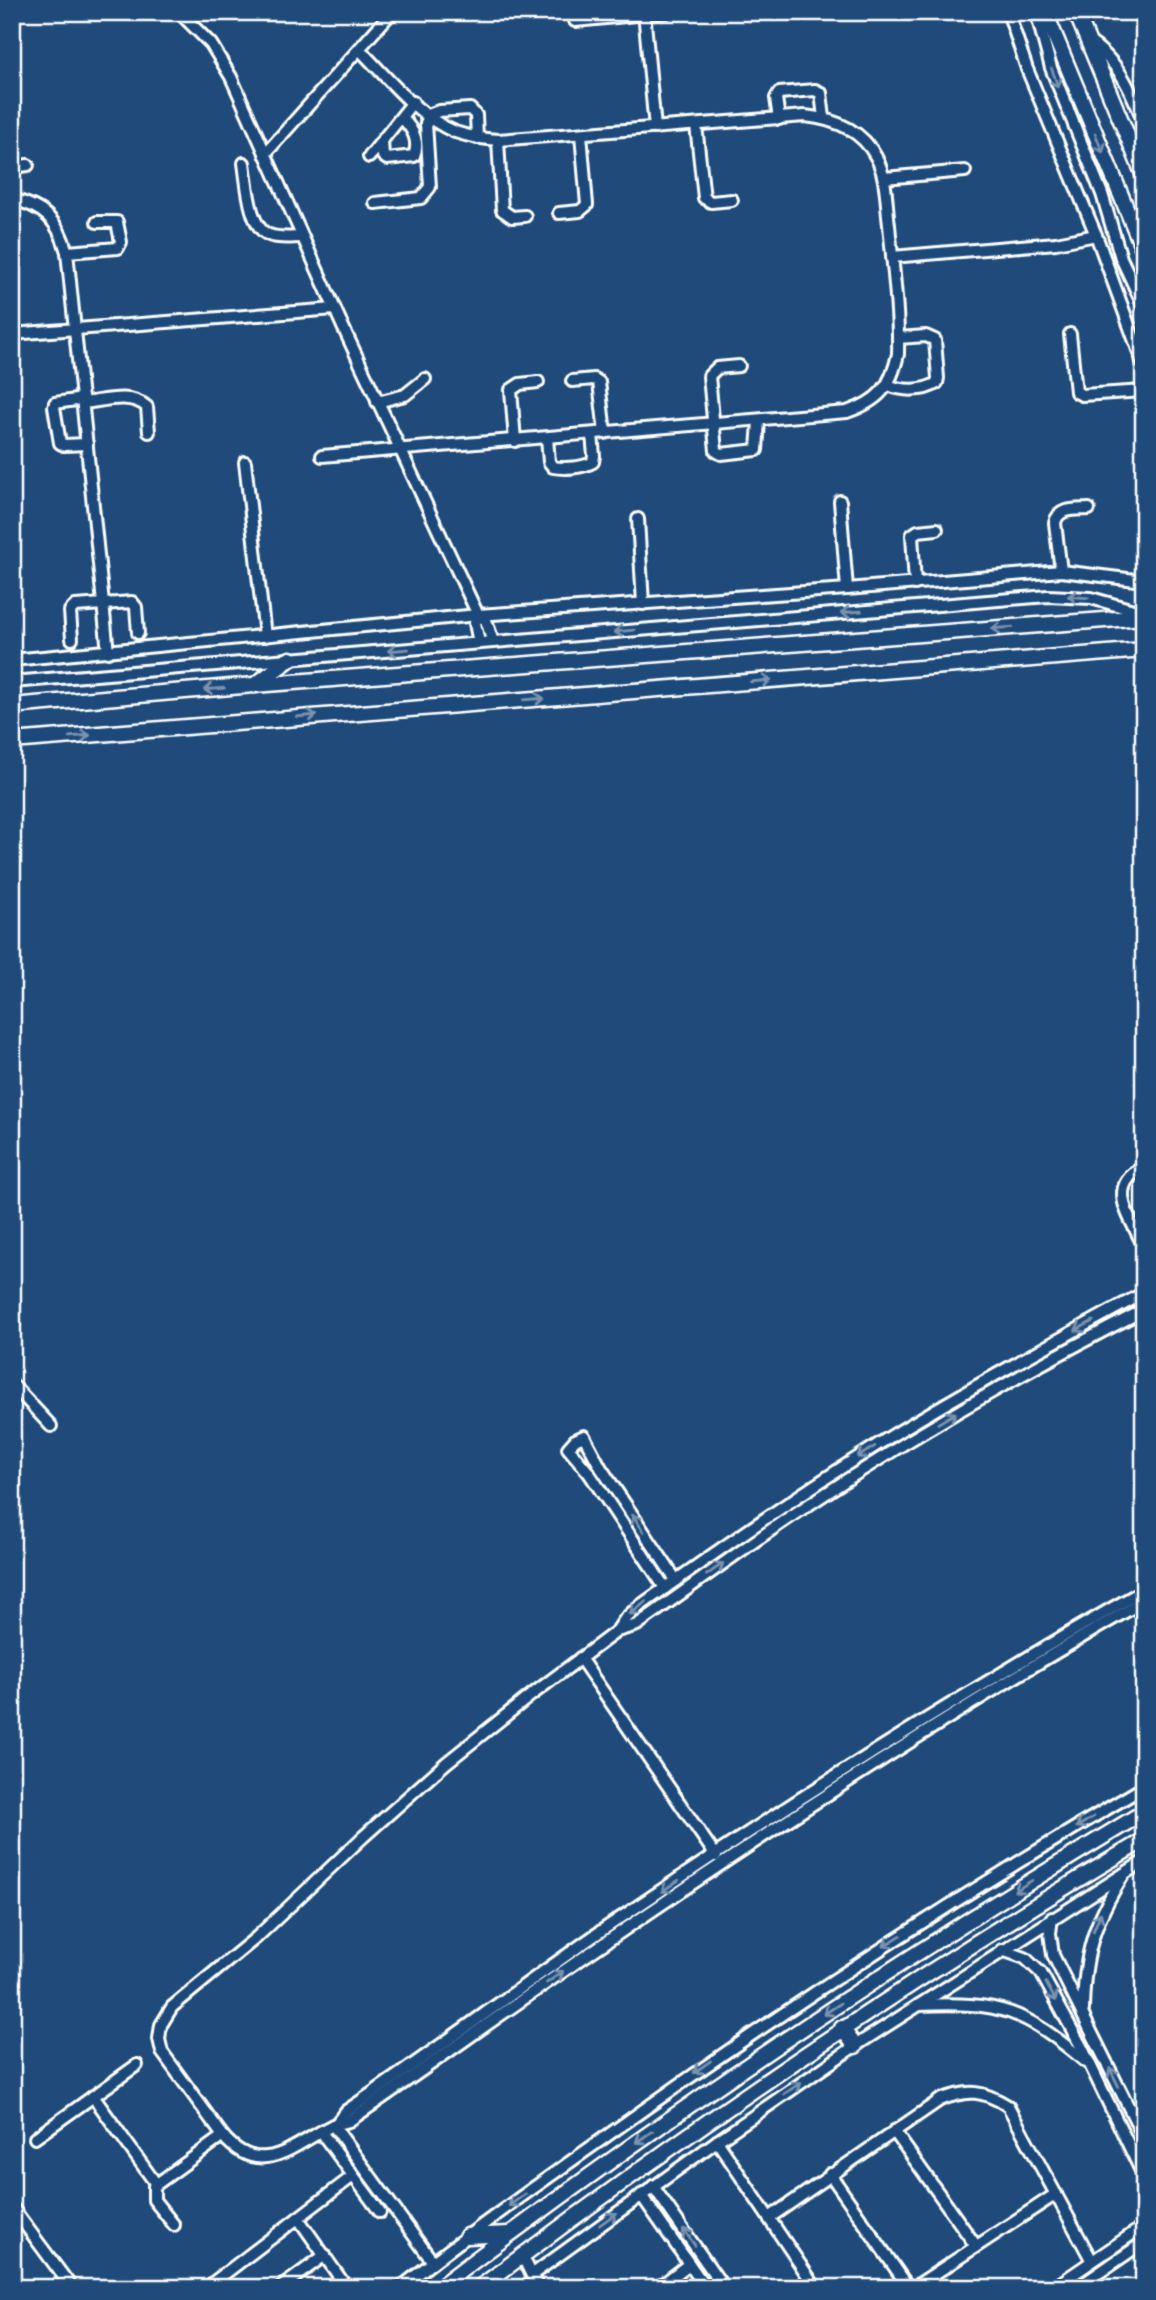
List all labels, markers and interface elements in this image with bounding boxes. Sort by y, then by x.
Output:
one-way arrow [1049,66,1062,88]
one-way arrow [1094,132,1107,154]
one-way arrow [1067,590,1090,603]
one-way arrow [840,606,863,619]
one-way arrow [992,622,1014,635]
one-way arrow [613,625,636,638]
one-way arrow [387,644,409,657]
one-way arrow [749,674,771,687]
one-way arrow [203,683,226,696]
one-way arrow [522,692,545,705]
one-way arrow [295,709,318,722]
one-way arrow [68,729,91,742]
one-way arrow [1074,1320,1095,1333]
one-way arrow [936,1411,956,1425]
one-way arrow [857,1445,876,1460]
one-way arrow [631,1514,645,1534]
one-way arrow [705,1562,724,1576]
one-way arrow [629,1601,647,1616]
one-way arrow [1076,1815,1096,1829]
one-way arrow [661,1879,681,1893]
one-way arrow [1014,1879,1033,1894]
one-way arrow [1092,1912,1105,1933]
one-way arrow [882,1935,902,1949]
one-way arrow [545,1970,564,1984]
one-way arrow [1045,1981,1059,2002]
one-way arrow [823,2002,842,2017]
one-way arrow [693,2060,712,2074]
one-way arrow [1107,2067,1120,2088]
one-way arrow [783,2081,803,2095]
one-way arrow [635,2130,654,2144]
one-way arrow [508,2192,527,2207]
one-way arrow [598,2212,617,2227]
one-way arrow [682,2228,696,2247]

